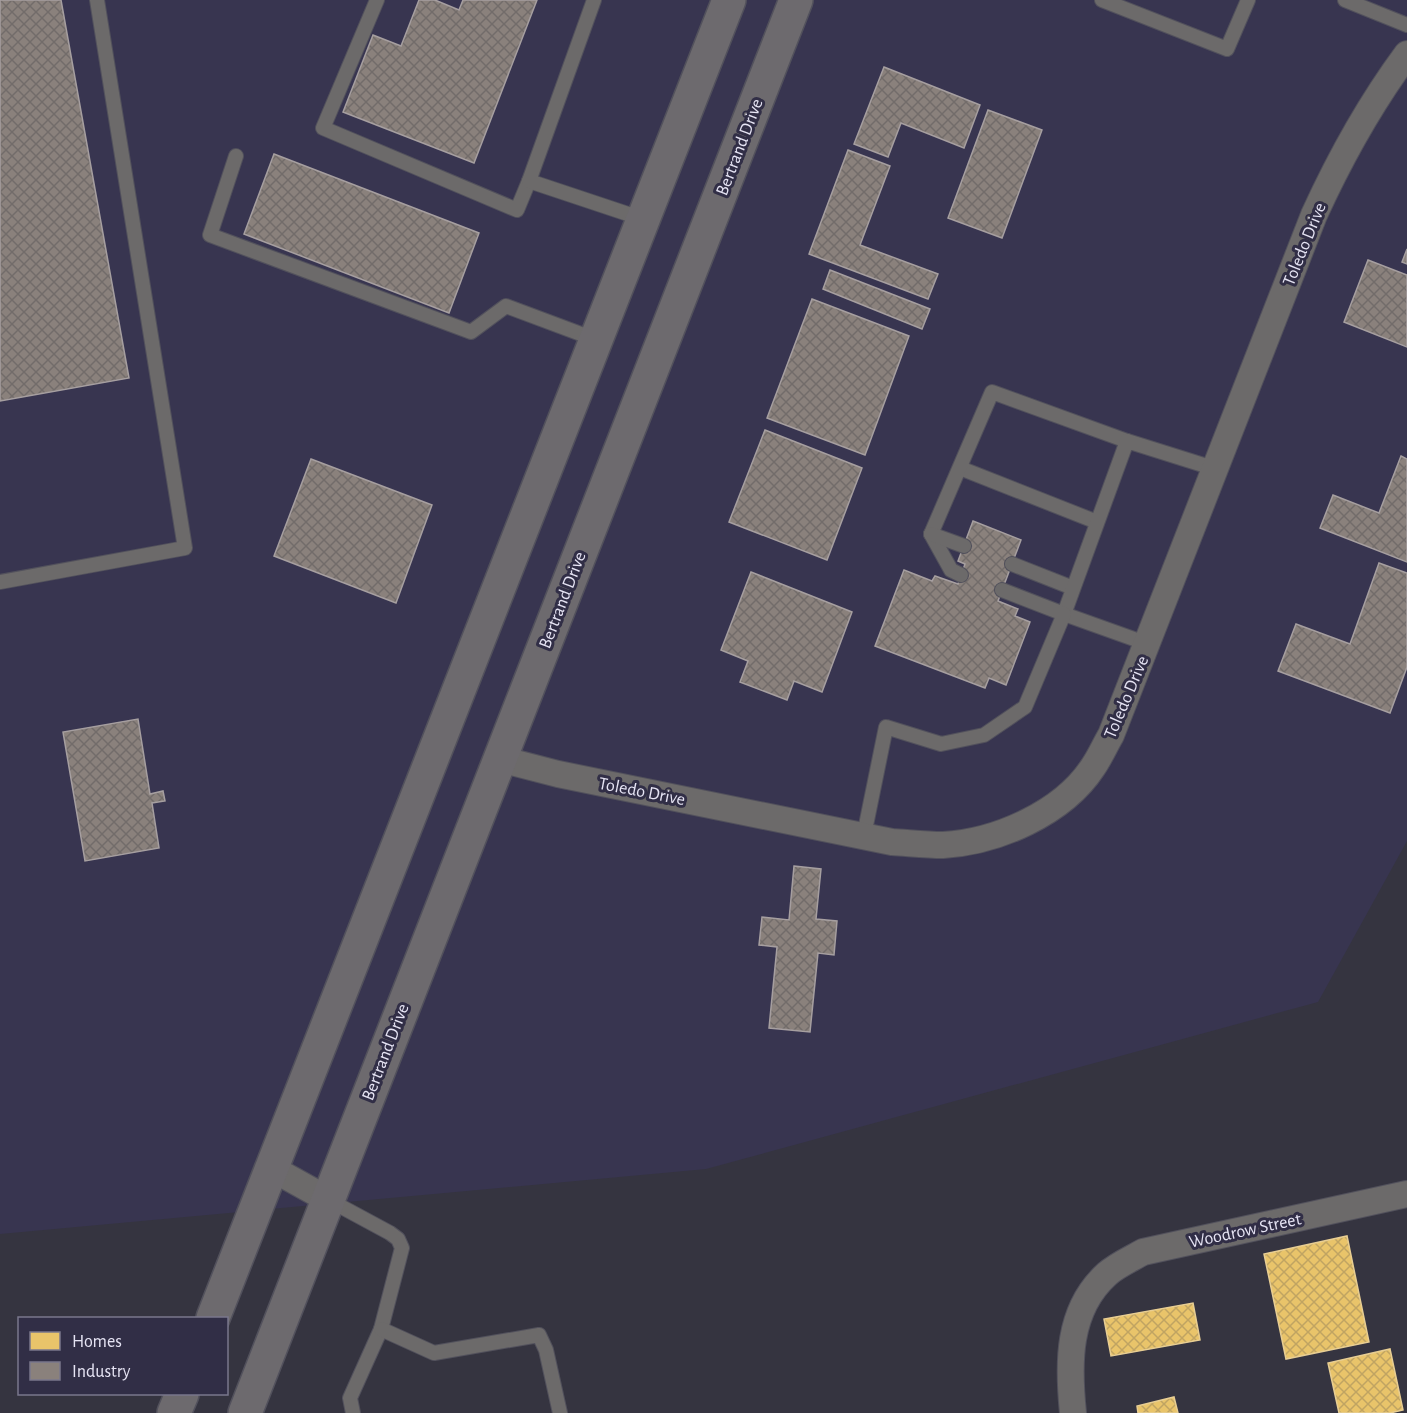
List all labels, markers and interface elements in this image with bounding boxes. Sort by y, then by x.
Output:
street label: Bertrand Drive [713,96,767,198]
street label: Toledo Drive [1280,200,1330,288]
street label: Bertrand Drive [536,549,590,651]
street label: Toledo Drive [1101,653,1152,741]
street label: Toledo Drive [597,775,687,809]
street label: Bertrand Drive [359,1001,413,1103]
street label: Woodrow Street [1188,1210,1303,1252]
legend [18,1317,228,1395]
text: Homes [72,1333,122,1351]
text: Industry [72,1363,131,1381]

